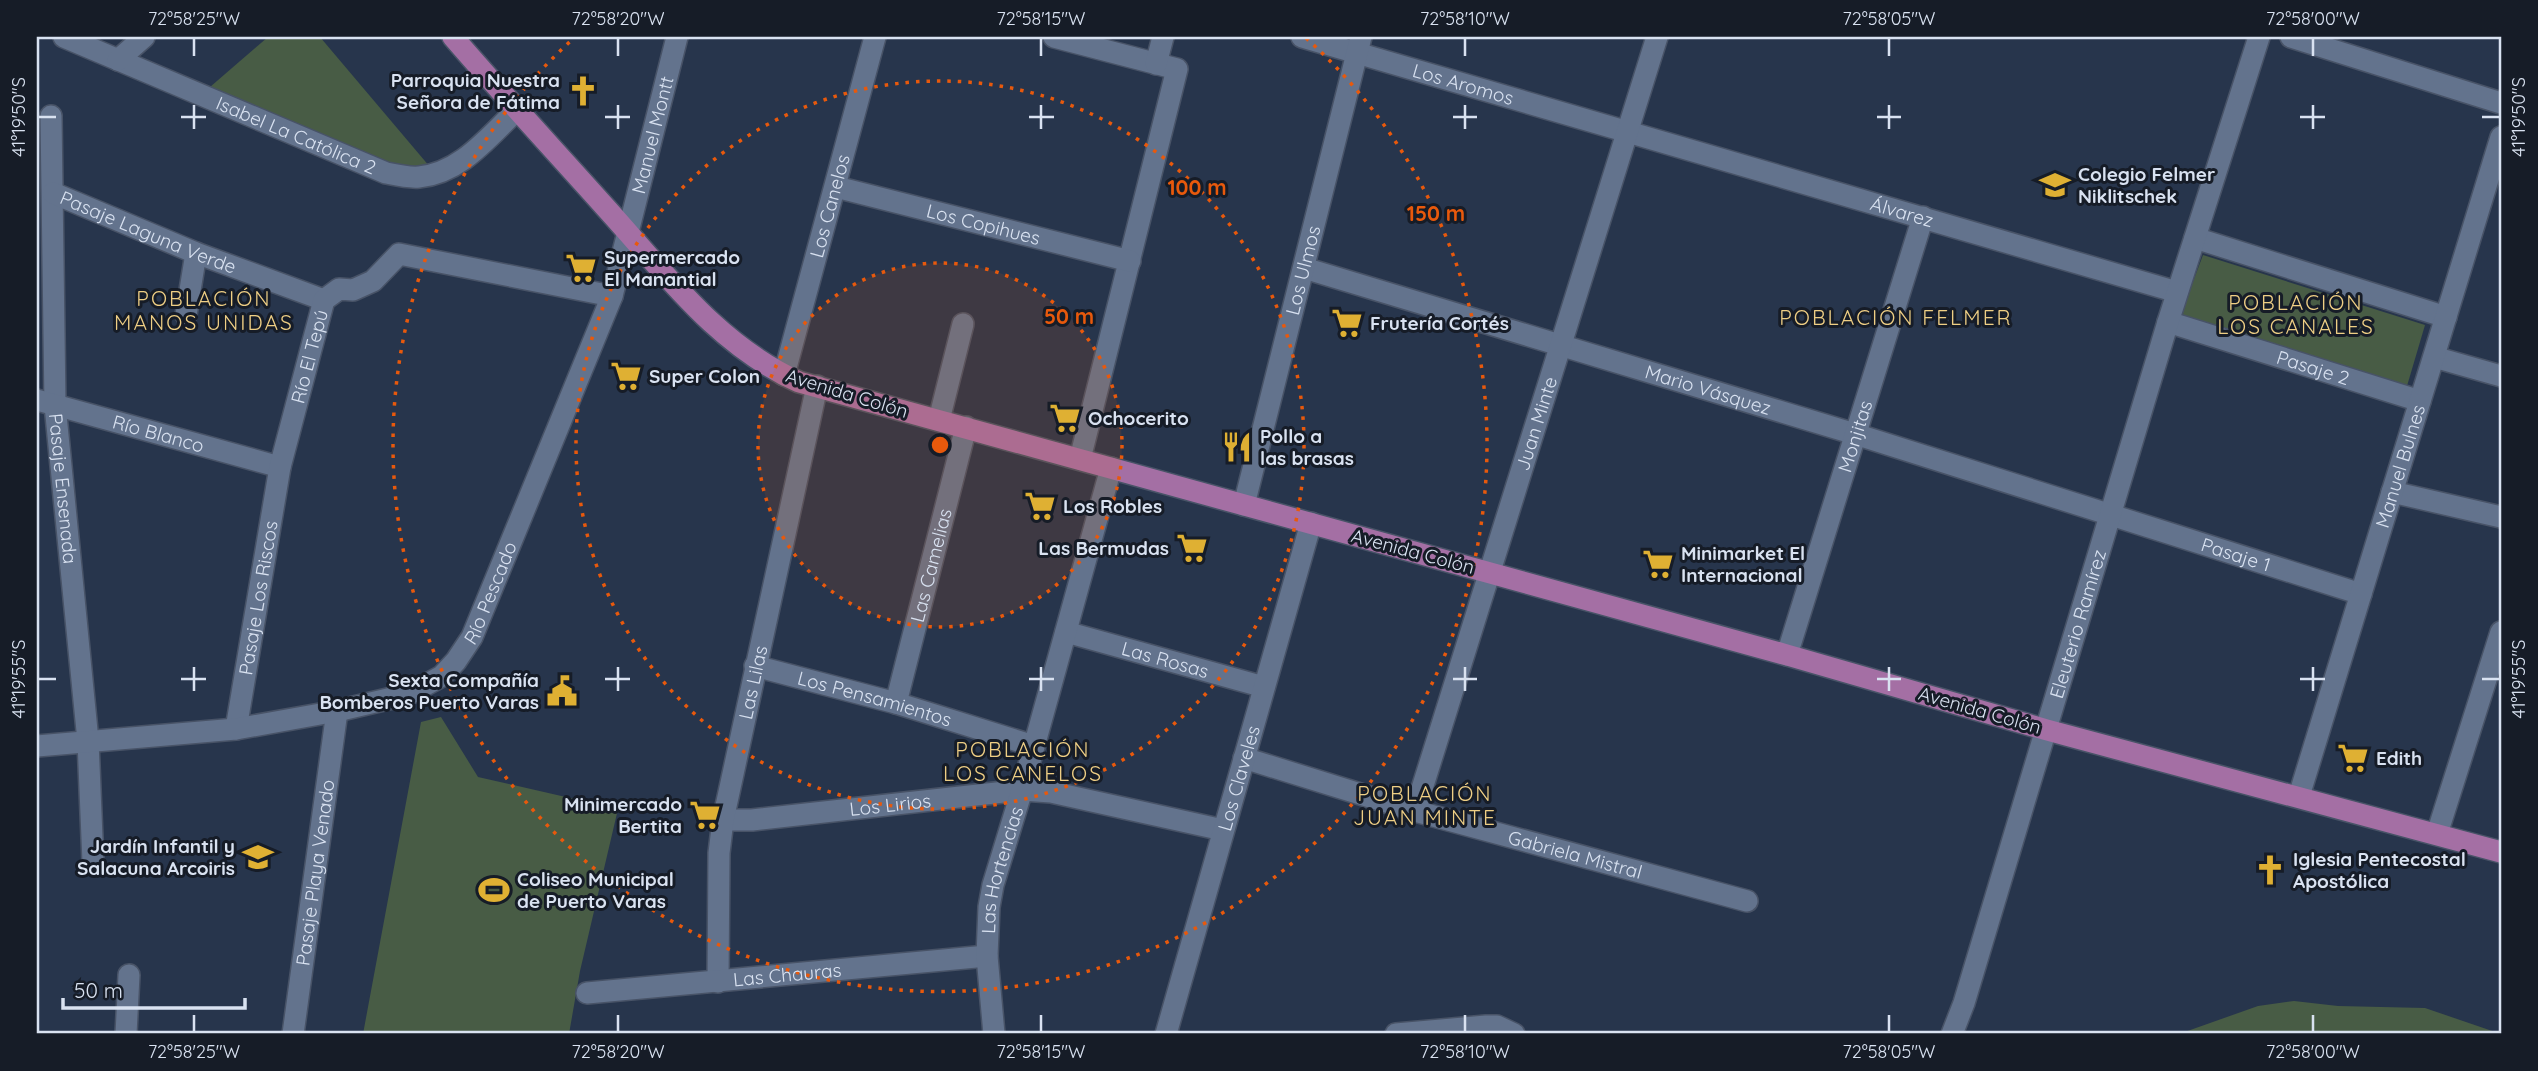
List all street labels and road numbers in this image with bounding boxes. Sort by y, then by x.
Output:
street label: Los Aromos [1410,58,1517,110]
street label: Manuel Montt [626,74,679,196]
street label: Isabel La Católica 2 [213,91,380,179]
street label: Los Canelos [804,152,855,260]
street label: Pasaje Laguna Verde [56,185,240,279]
street label: Álvarez [1868,191,1936,232]
street label: Los Copihues [924,198,1043,250]
street label: Los Ulmos [1280,223,1325,317]
street label: Río El Tepú [285,307,333,406]
street label: Pasaje 2 [2274,345,2352,390]
street label: Mario Vásquez [1642,359,1774,420]
street label: Avenida Colón [783,363,911,423]
street label: Juan Minte [1510,374,1562,473]
street label: Monjitas [1832,397,1877,475]
street label: Manuel Bulnes [2370,402,2430,531]
street label: Río Blanco [110,409,207,458]
street label: Pasaje Ensenada [44,412,83,565]
street label: Las Camelias [905,506,957,625]
street label: Pasaje Los Riscos [233,519,283,677]
street label: Avenida Colón [1349,523,1477,579]
street label: Pasaje 1 [2198,532,2274,577]
street label: Río Pescado [458,538,522,649]
street label: Eleuterio Ramírez [2044,547,2111,701]
street label: Las Rosas [1119,636,1212,683]
street label: Las Lilas [733,643,772,721]
street label: Los Pensamientos [795,666,955,732]
street label: Avenida Colón [1916,681,2044,739]
street label: Los Claveles [1212,723,1265,834]
street label: Pasaje Playa Venado [290,778,340,967]
street label: Los Lirios [848,788,932,821]
street label: Las Hortencias [976,803,1028,934]
street label: Gabriela Mistral [1506,825,1645,884]
street label: Las Chauras [732,958,842,991]

